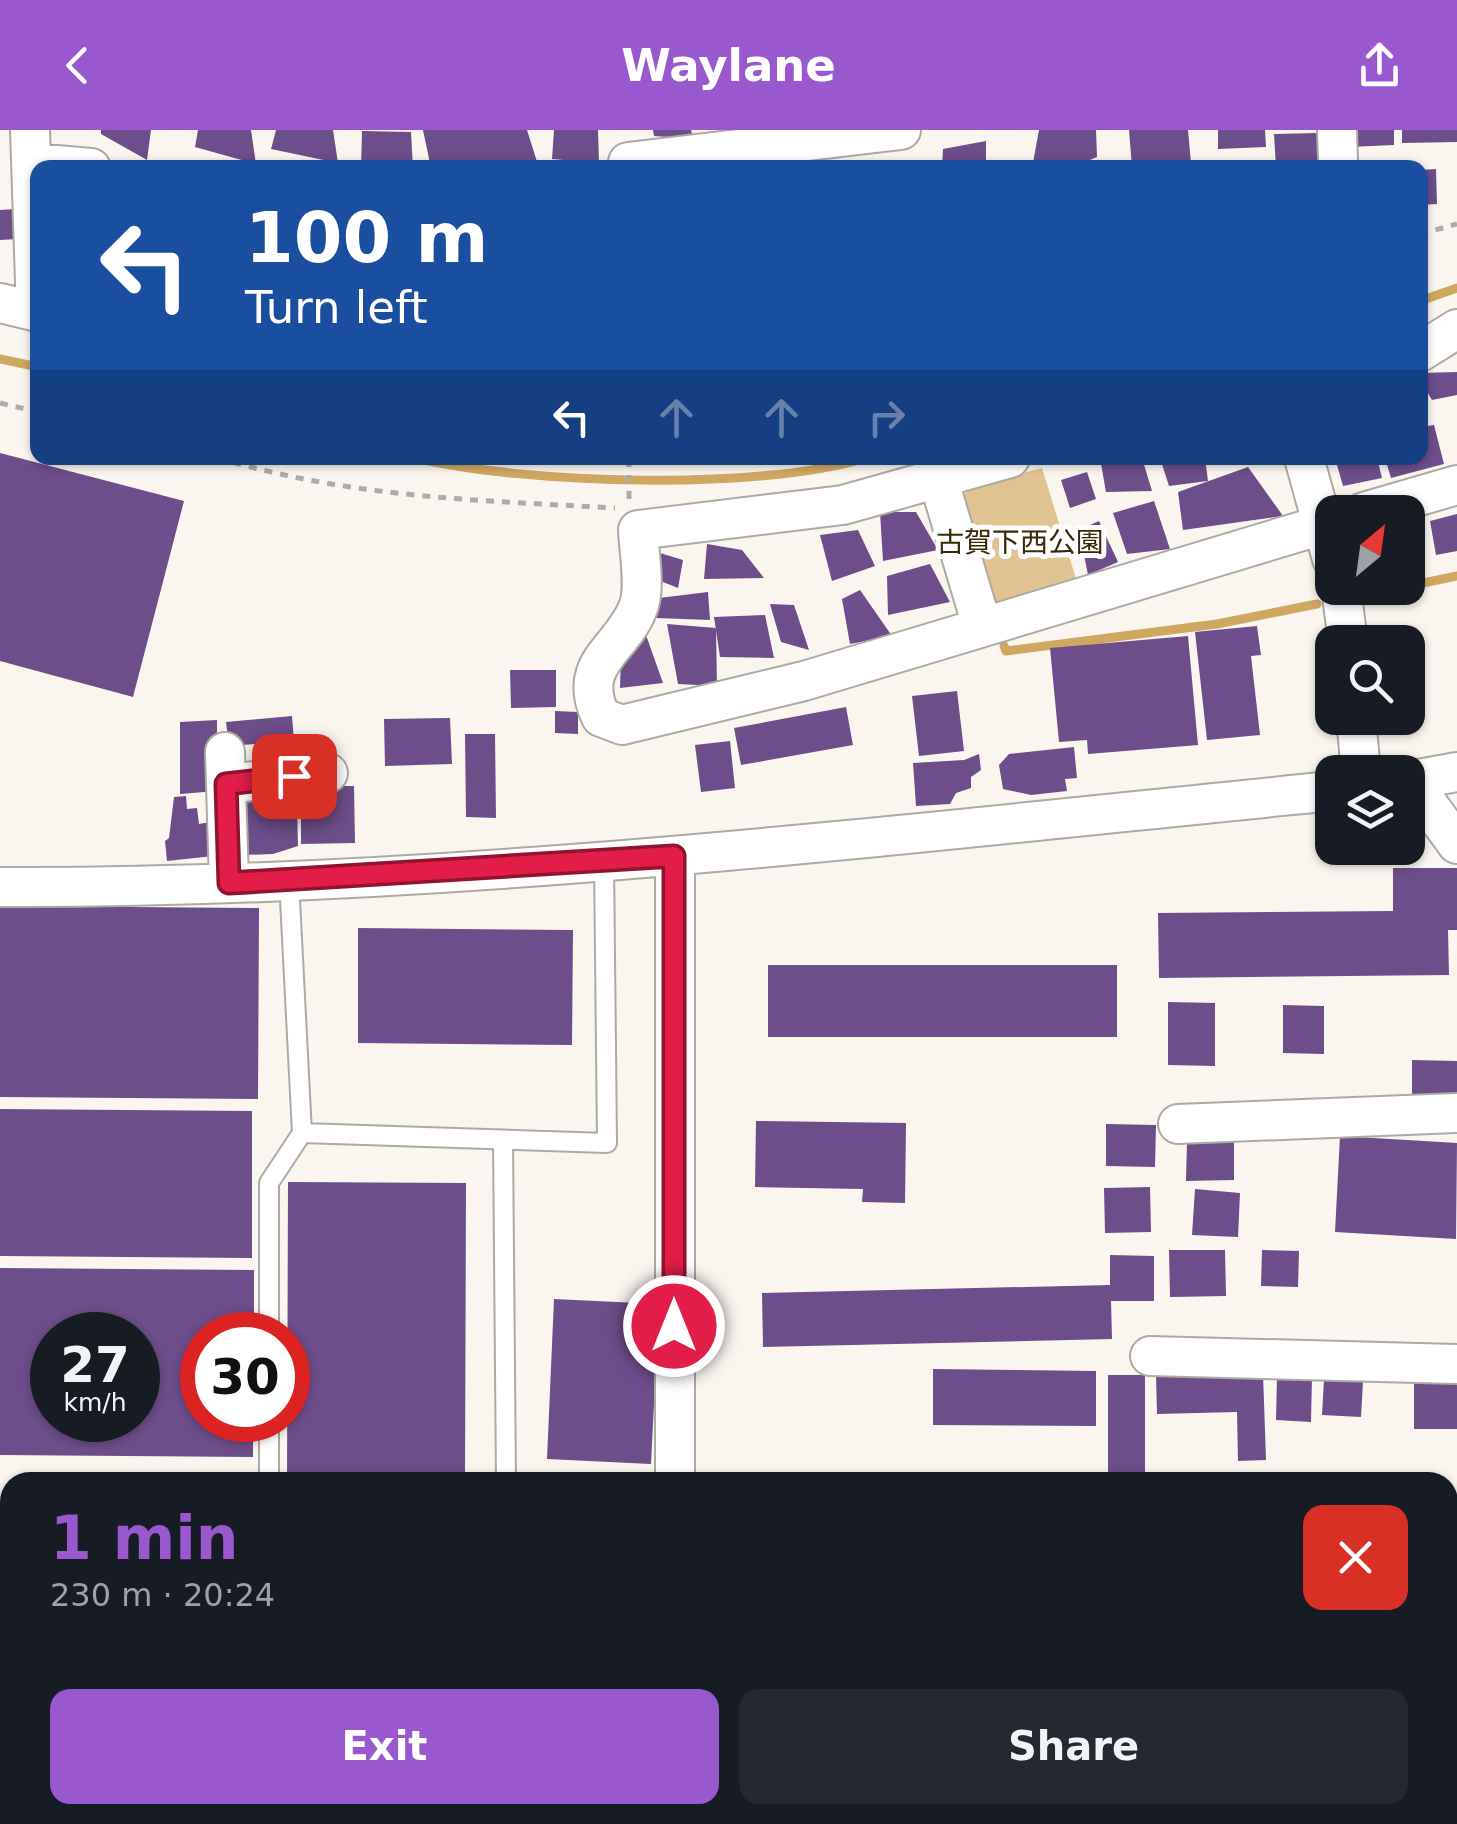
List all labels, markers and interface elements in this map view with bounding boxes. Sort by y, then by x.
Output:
icon: back [50,38,105,93]
icon: share [1352,38,1407,93]
text: Waylane [621,39,836,92]
text: 100 m [245,197,488,279]
icon: left [80,200,210,330]
text: Turn left [245,281,428,334]
icon: left [544,390,599,445]
icon: ahead [649,390,704,445]
icon: ahead [754,390,809,445]
icon: right [859,390,914,445]
north arrow [1315,495,1425,605]
map controls [1315,495,1425,865]
park label: 古賀下西公園 [936,526,1104,559]
button: search [1315,625,1425,735]
pin [252,734,337,819]
icon: arrive [267,749,322,804]
button: layers [1315,755,1425,865]
position arrow [622,1274,726,1378]
speed limit sign: 30 [180,1312,310,1442]
text: 27 [60,1336,130,1394]
text: km/h [63,1388,127,1417]
text: 1 min [50,1503,238,1573]
button: close [1303,1505,1408,1610]
text: 230 m · 20:24 [50,1576,275,1614]
button: Exit [50,1689,719,1804]
button: Share [739,1689,1408,1804]

